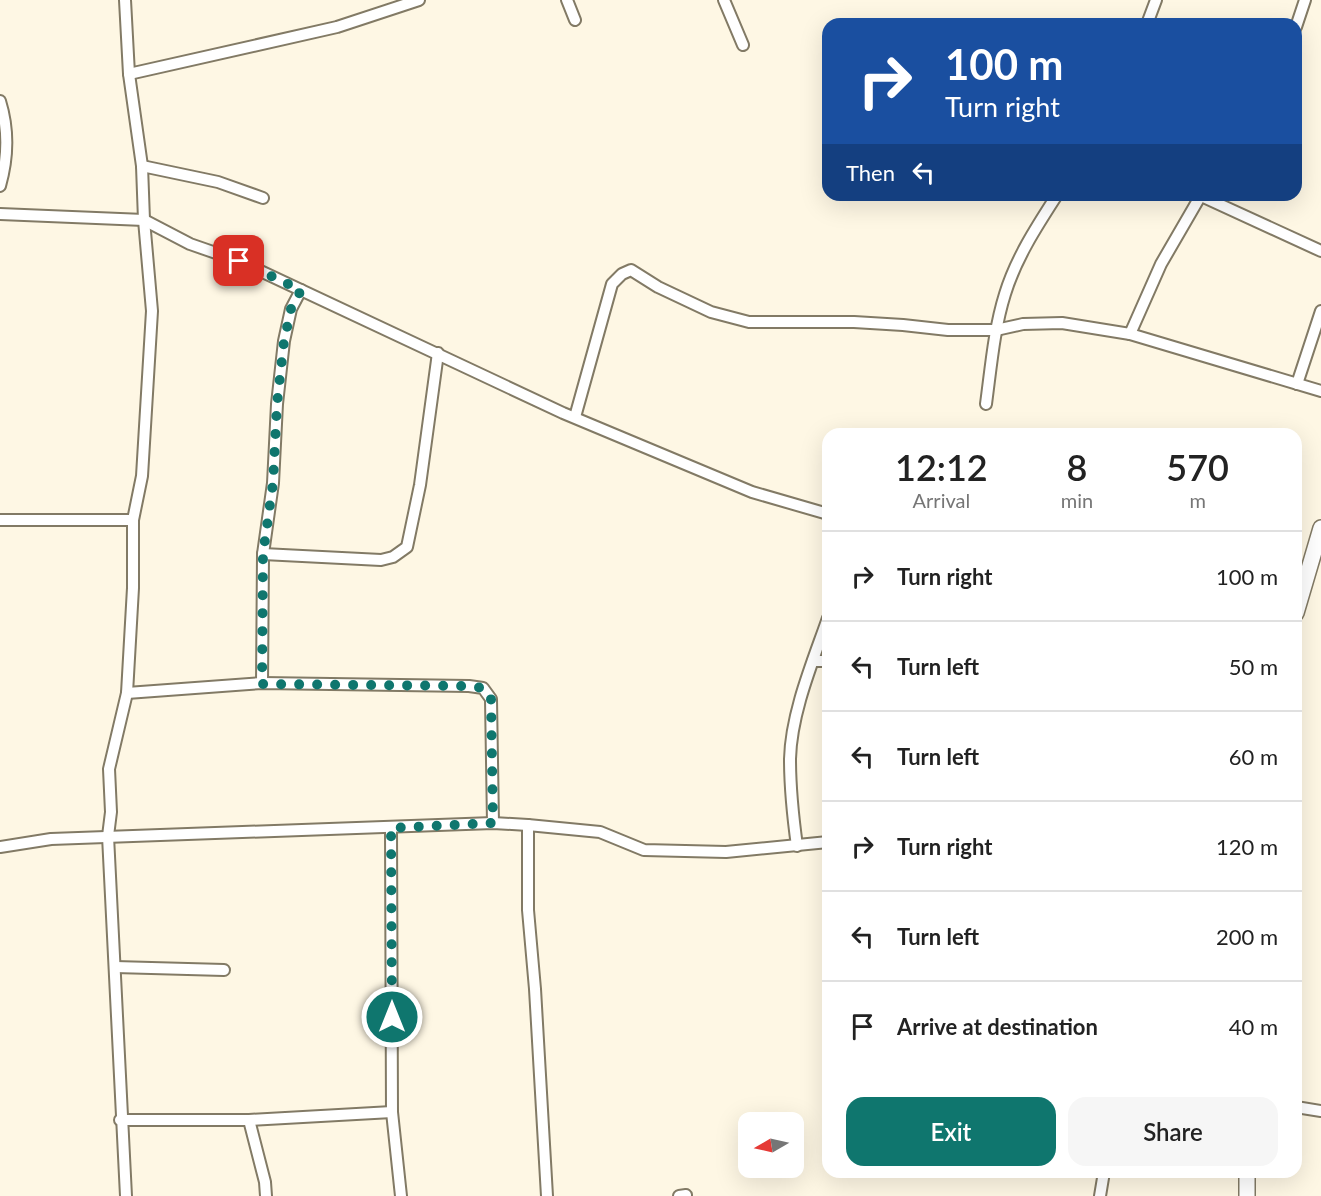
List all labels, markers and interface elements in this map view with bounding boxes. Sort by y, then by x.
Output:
text: 100 m [945,39,1063,89]
icon: right [846,42,924,120]
text: Turn right [945,90,1060,123]
icon: left [907,156,940,189]
text: Then [846,159,895,186]
pin [213,235,264,286]
icon: arrive [222,244,255,277]
text: 12:12 [895,445,988,489]
text: 8 [1067,445,1087,489]
text: 570 [1166,445,1229,489]
text: Arrival [913,488,970,512]
text: min [1061,488,1093,512]
text: m [1189,488,1206,512]
icon: right [846,560,879,593]
text: Turn right [897,563,992,590]
text: 100 m [1216,563,1278,590]
icon: left [846,650,879,683]
text: Turn left [897,653,979,680]
text: 50 m [1229,653,1278,680]
icon: left [846,740,879,773]
text: Turn left [897,743,979,770]
text: 60 m [1229,743,1278,770]
icon: right [846,830,879,863]
text: Turn right [897,833,992,860]
text: 120 m [1216,833,1278,860]
icon: left [846,920,879,953]
text: Turn left [897,923,979,950]
text: 200 m [1216,923,1278,950]
position arrow [360,985,424,1049]
icon: arrive [846,1010,879,1043]
text: Arrive at destination [897,1013,1098,1040]
text: 40 m [1229,1013,1278,1040]
button: Exit [846,1097,1056,1166]
button: Share [1068,1097,1278,1166]
north arrow [738,1112,804,1178]
map controls [738,1112,804,1178]

